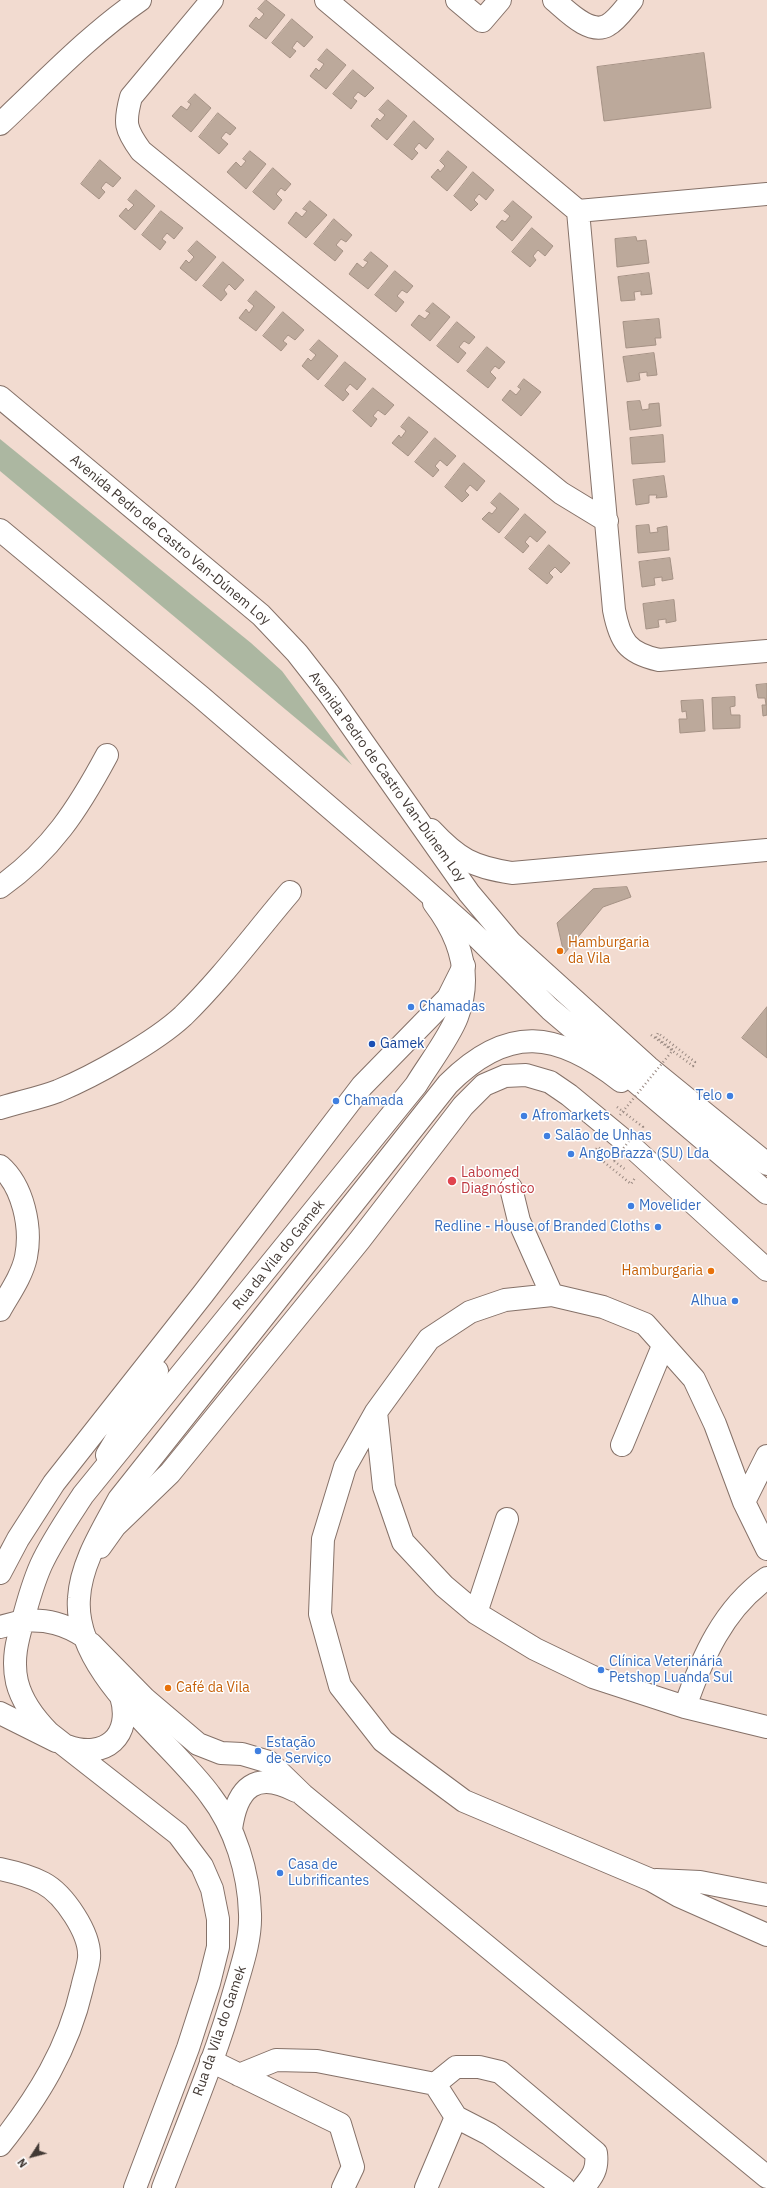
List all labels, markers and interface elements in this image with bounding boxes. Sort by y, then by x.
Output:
street label: Avenida Pedro de Castro Van-Dúnem Loy [67,451,273,629]
street label: Avenida Pedro de Castro Van-Dúnem Loy [305,668,469,886]
place label: Hamburgaria da Vila [568,935,649,968]
marker: Hamburgaria da Vila [555,946,565,956]
place label: Chamadas [419,999,485,1015]
marker: Chamadas [406,1002,416,1012]
place label: Gamek [380,1036,424,1052]
marker: Gamek [367,1039,377,1049]
place label: Telo [696,1088,722,1104]
marker: Telo [725,1091,735,1101]
place label: Chamada [344,1093,403,1109]
marker: Chamada [331,1096,341,1106]
place label: Afromarkets [532,1108,610,1124]
marker: Afromarkets [519,1111,529,1121]
place label: Salão de Unhas [555,1128,652,1144]
marker: Salão de Unhas [542,1131,552,1141]
place label: AngoBrazza (SU) Lda [579,1146,709,1162]
marker: AngoBrazza (SU) Lda [566,1149,576,1159]
place label: Labomed Diagnóstico [461,1165,534,1198]
marker: Labomed Diagnóstico [446,1175,458,1187]
street label: Rua da Vila do Gamek [229,1196,329,1314]
place label: Movelider [639,1198,701,1214]
marker: Movelider [626,1201,636,1211]
place label: Redline - House of Branded Cloths [434,1219,650,1235]
marker: Redline - House of Branded Cloths [653,1222,663,1232]
place label: Hamburgaria [622,1263,703,1279]
marker: Hamburgaria [706,1266,716,1276]
place label: Alhua [691,1293,727,1309]
marker: Alhua [730,1296,740,1306]
place label: Clínica Veterinária Petshop Luanda Sul [609,1654,733,1686]
marker: Clínica Veterinária Petshop Luanda Sul [596,1665,606,1675]
place label: Café da Vila [176,1680,250,1696]
marker: Café da Vila [163,1683,173,1693]
place label: Estação de Serviço [266,1735,331,1768]
marker: Estação de Serviço [253,1746,263,1756]
place label: Casa de Lubrificantes [288,1857,369,1890]
marker: Casa de Lubrificantes [275,1868,285,1878]
street label: Rua da Vila do Gamek [190,1964,250,2098]
north arrow [12,2136,52,2176]
text: N [14,2156,30,2170]

